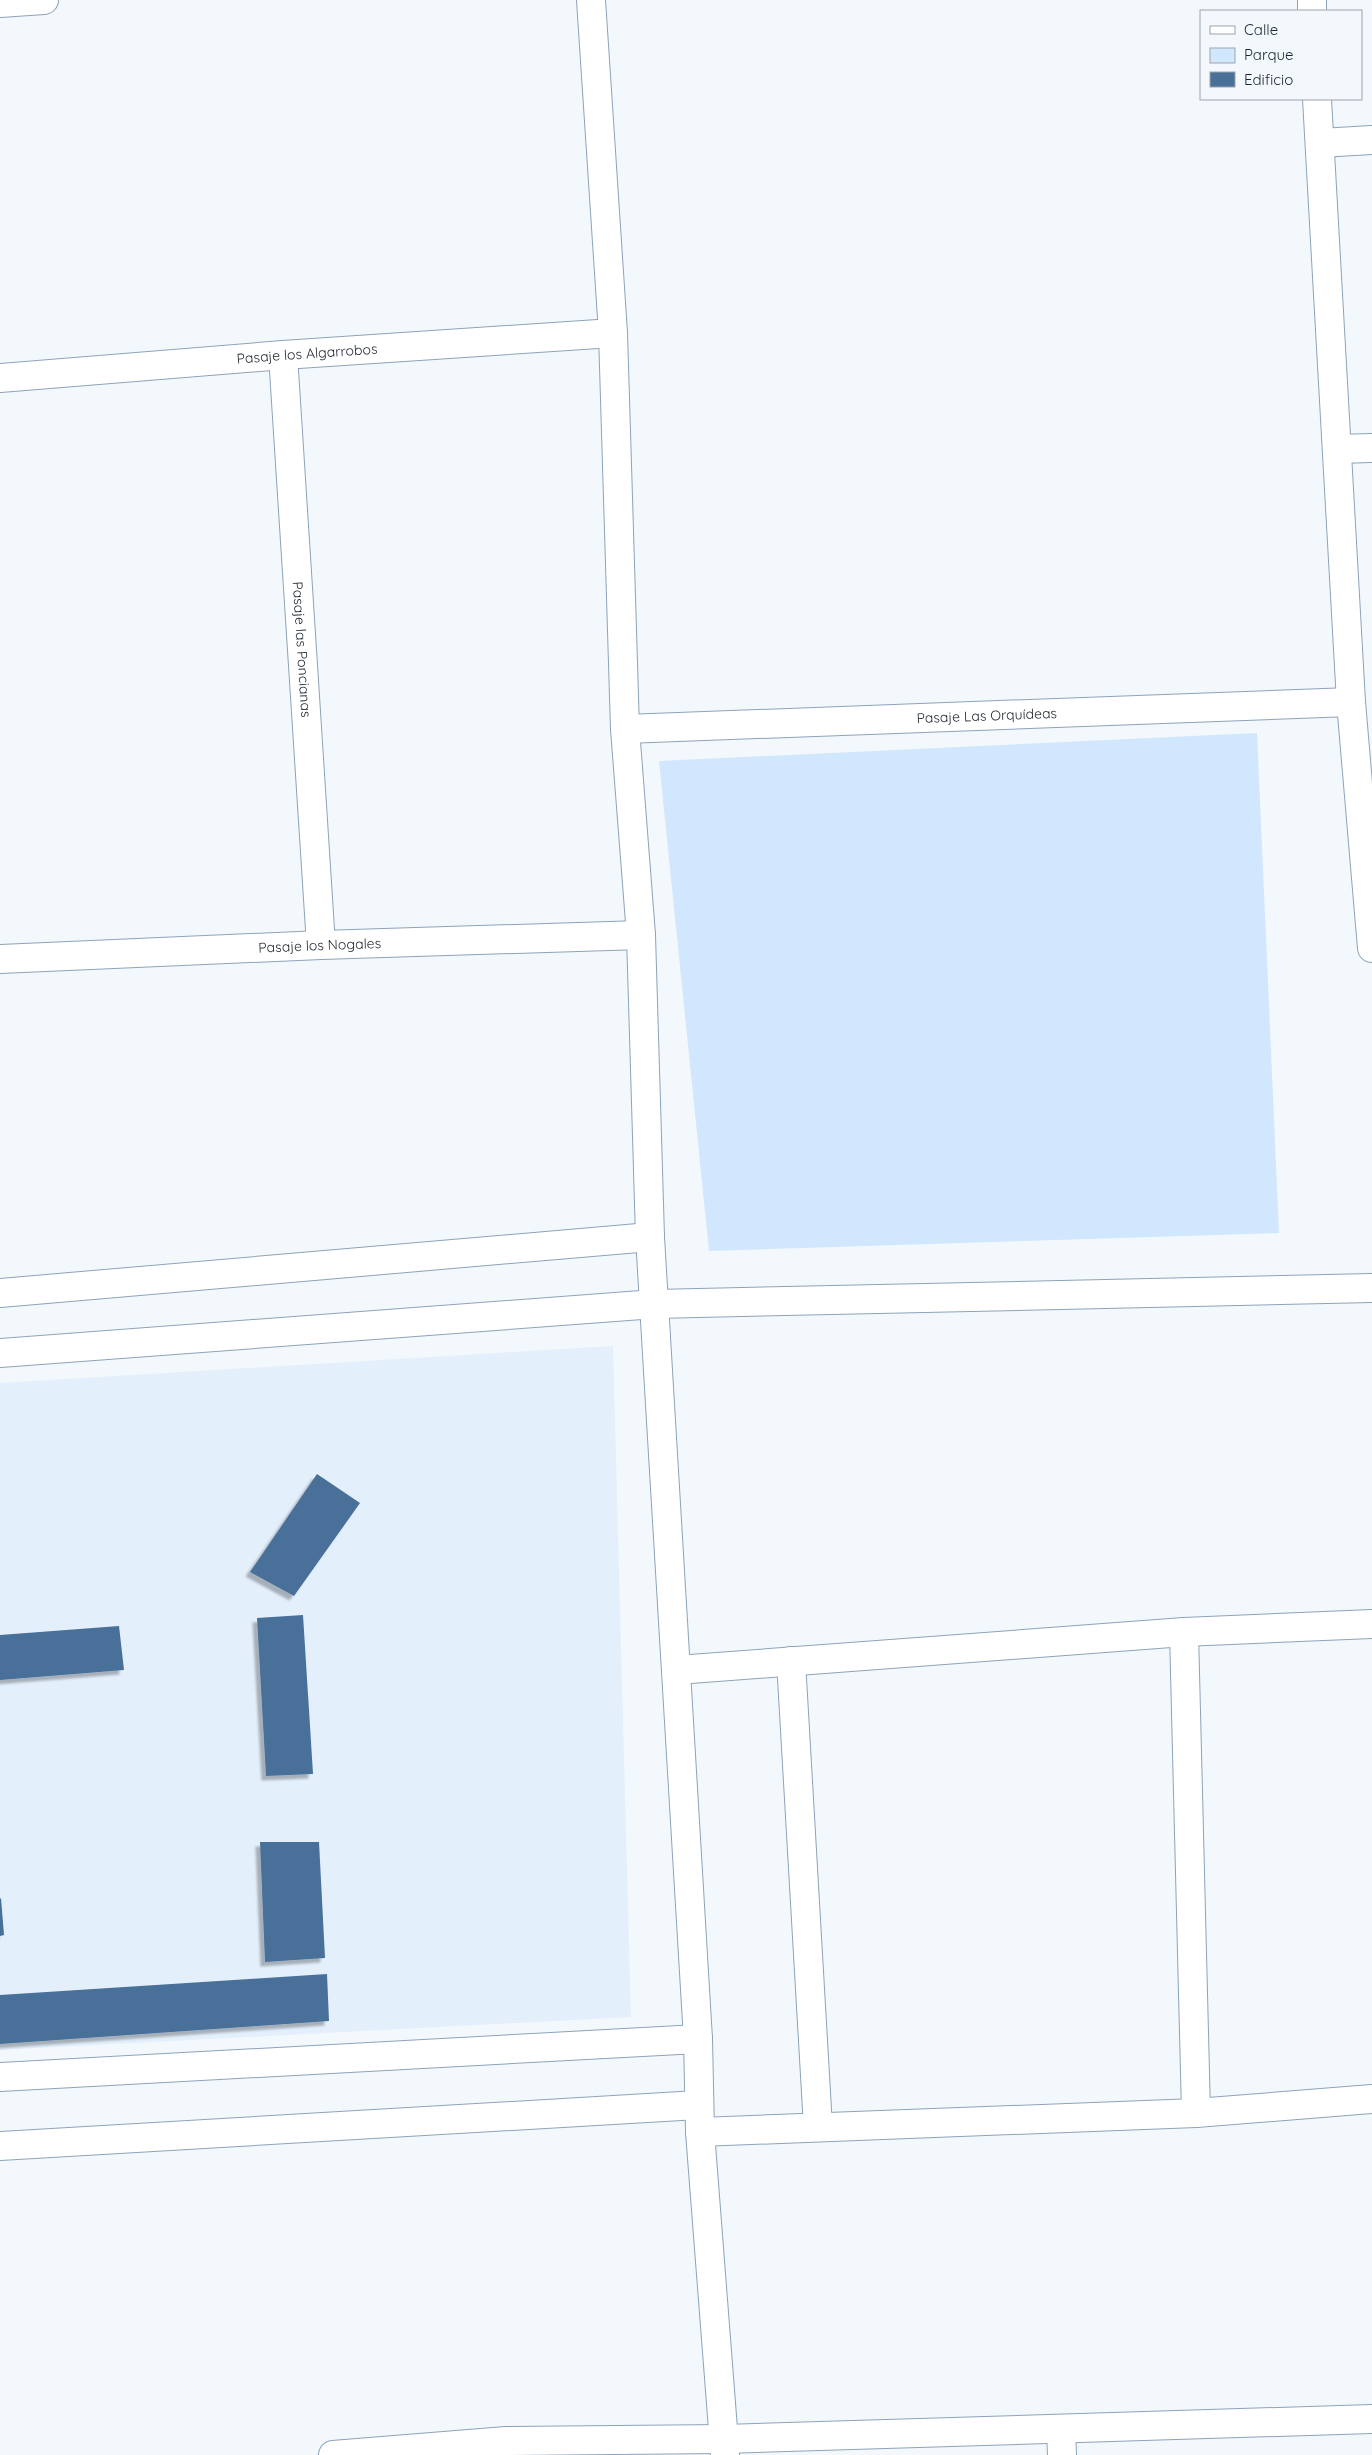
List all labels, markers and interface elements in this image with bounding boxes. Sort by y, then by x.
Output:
legend [1200,10,1362,100]
text: Calle [1244,20,1278,39]
text: Parque [1244,45,1294,64]
text: Edificio [1244,70,1293,89]
street label: Pasaje los Algarrobos [236,340,378,368]
street label: Pasaje las Poncianas [289,581,315,718]
street label: Pasaje Las Orquídeas [916,704,1057,727]
street label: Pasaje los Nogales [258,934,381,957]

